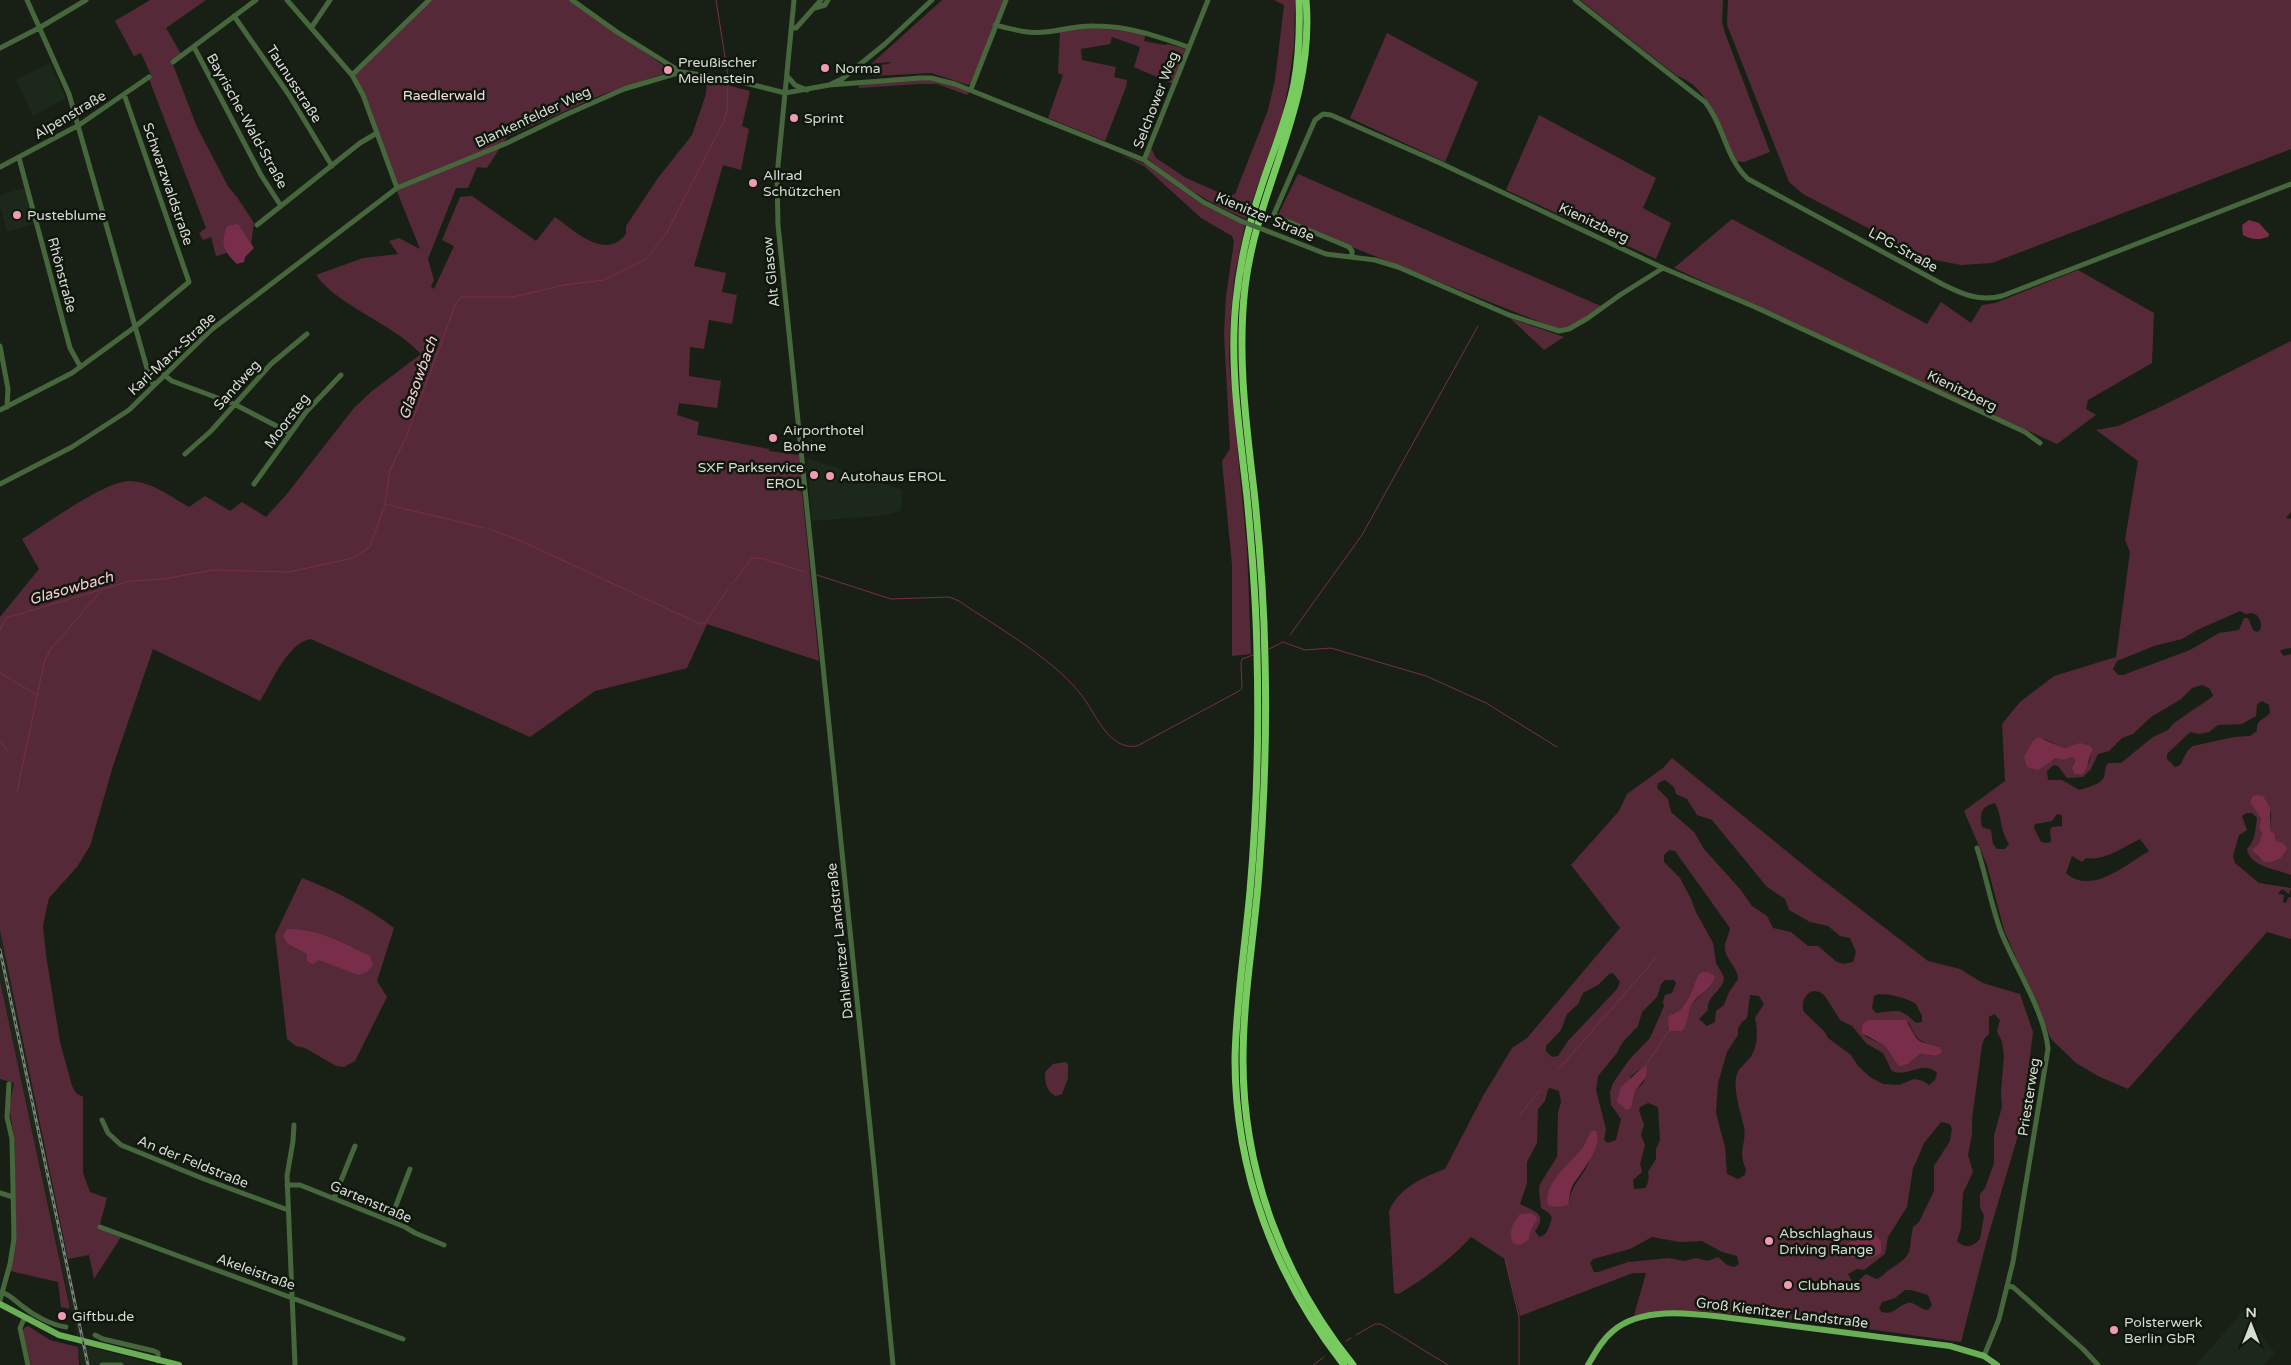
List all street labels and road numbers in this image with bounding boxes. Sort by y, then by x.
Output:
street label: Taunusstraße [263,42,325,126]
street label: Selchower Weg [1130,49,1182,151]
street label: Bayrische-Wald-Straße [203,50,291,192]
street label: Blankenfelder Weg [472,83,594,151]
street label: Alpenstraße [31,87,109,143]
street label: Schwarzwaldstraße [139,120,197,248]
street label: Kienitzer Straße [1213,189,1317,245]
street label: Kienitzberg [1556,199,1632,247]
street label: LPG-Straße [1865,224,1941,276]
street label: Rhönstraße [44,236,80,315]
street label: Alt Glasow [759,236,783,308]
street label: Karl-Marx-Straße [125,309,219,399]
street label: Sandweg [210,356,264,414]
street label: Kienitzberg [1924,367,2000,415]
street label: Moorsteg [261,390,313,452]
street label: Dahlewitzer Landstraße [823,862,857,1020]
street label: Priesterweg [2014,1057,2044,1137]
street label: An der Feldstraße [135,1132,251,1192]
street label: Gartenstraße [328,1177,415,1227]
street label: Akeleistraße [214,1250,298,1294]
street label: Groß Kienitzer Landstraße [1695,1294,1869,1332]

